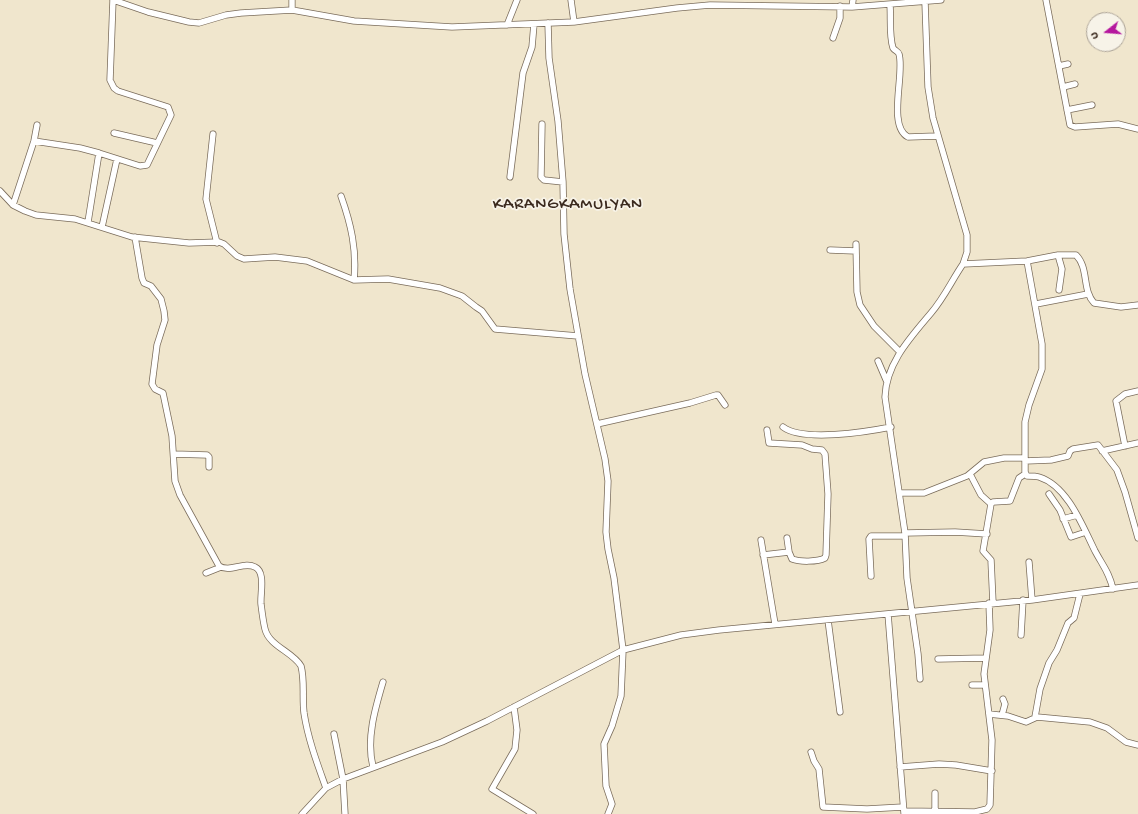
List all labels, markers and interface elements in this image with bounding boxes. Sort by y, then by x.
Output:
north arrow [1086,12,1126,52]
text: U [1089,30,1102,40]
district label: KARANGKAMULYAN [493,195,643,215]

